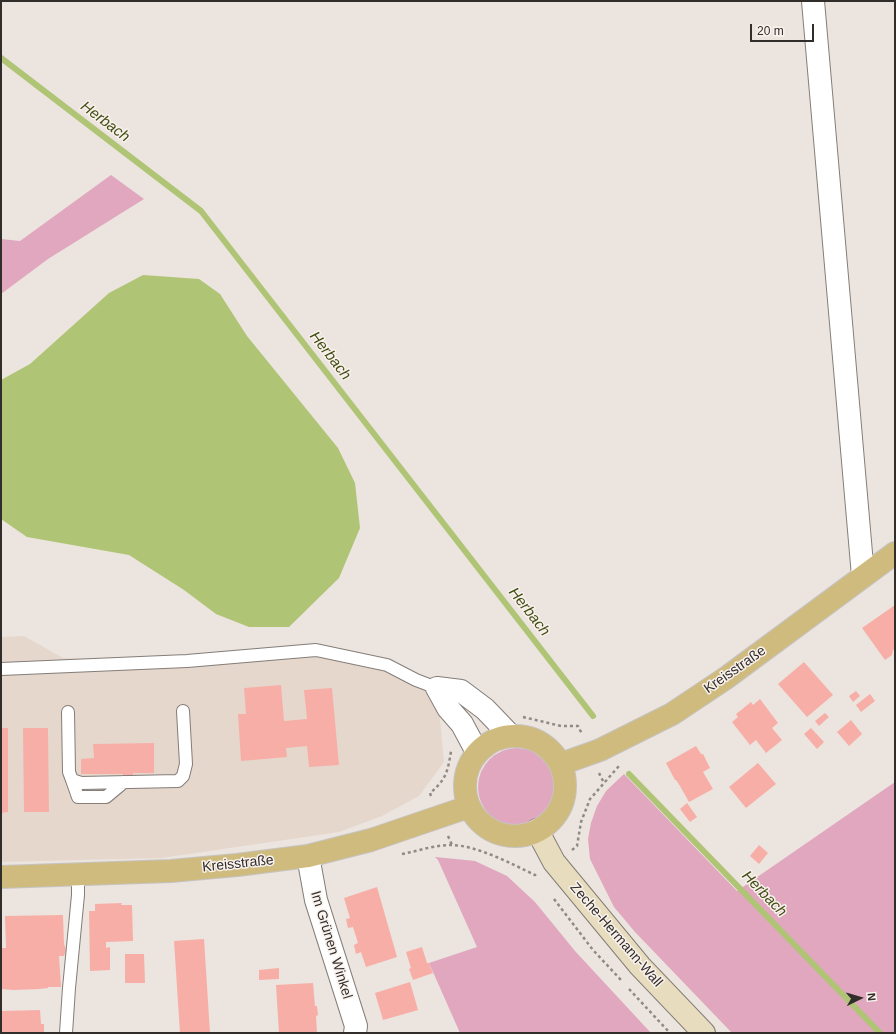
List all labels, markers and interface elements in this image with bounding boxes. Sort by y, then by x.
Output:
scale bar [752,16,816,42]
text: 20 m [757,24,784,38]
water label: Herbach [77,98,133,146]
water label: Herbach [305,328,355,384]
water label: Herbach [504,584,554,640]
street label: Kreisstraße [701,643,769,697]
street label: Kreisstraße [202,852,274,876]
water label: Herbach [738,867,790,921]
street label: Zeche-Hermann-Wall [566,879,666,991]
street label: Im Grünen Winkel [307,889,355,1001]
north arrow [840,978,880,1018]
text: N [866,992,878,1001]

